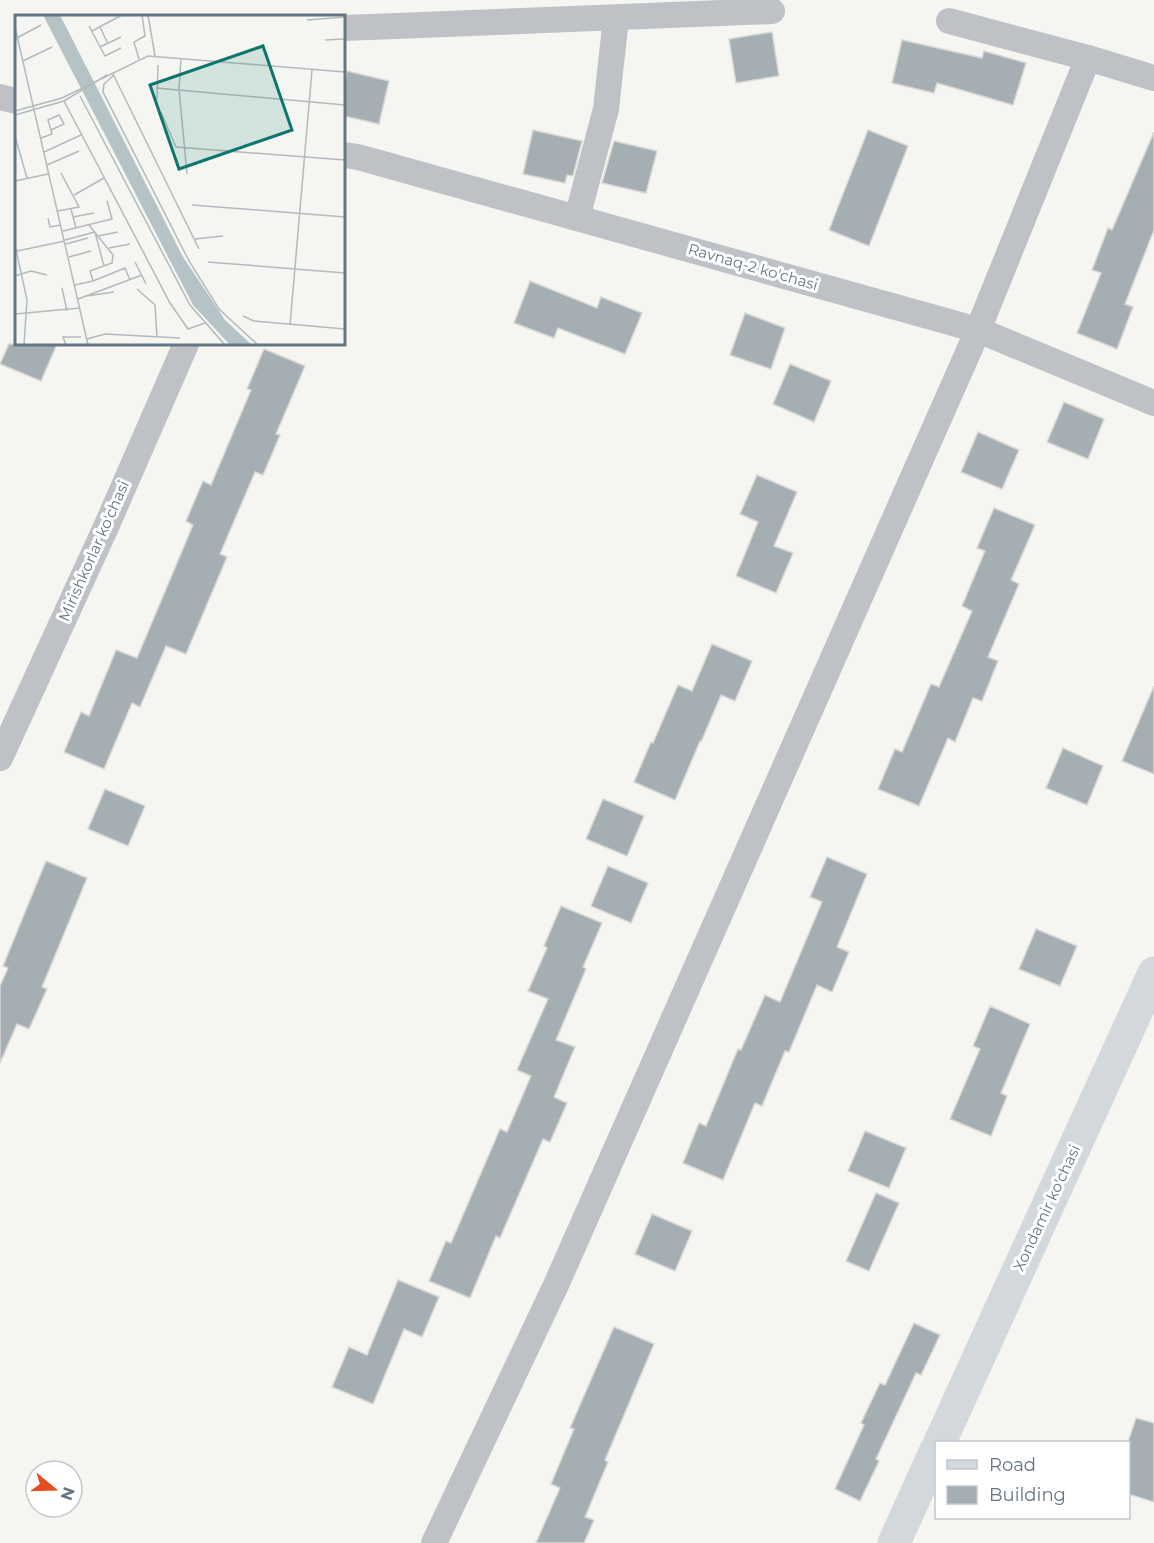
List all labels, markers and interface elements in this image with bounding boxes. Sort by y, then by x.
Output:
inset map [15,15,345,345]
street label: Ravnaq-2 ko'chasi [686,239,820,294]
street label: Mirishkorlar ko'chasi [54,478,133,624]
street label: Xondamir ko'chasi [1009,1142,1084,1274]
legend [935,1441,1130,1519]
text: Road [989,1454,1036,1476]
north arrow [24,1459,84,1519]
text: Building [989,1484,1066,1506]
text: N [57,1485,79,1503]

